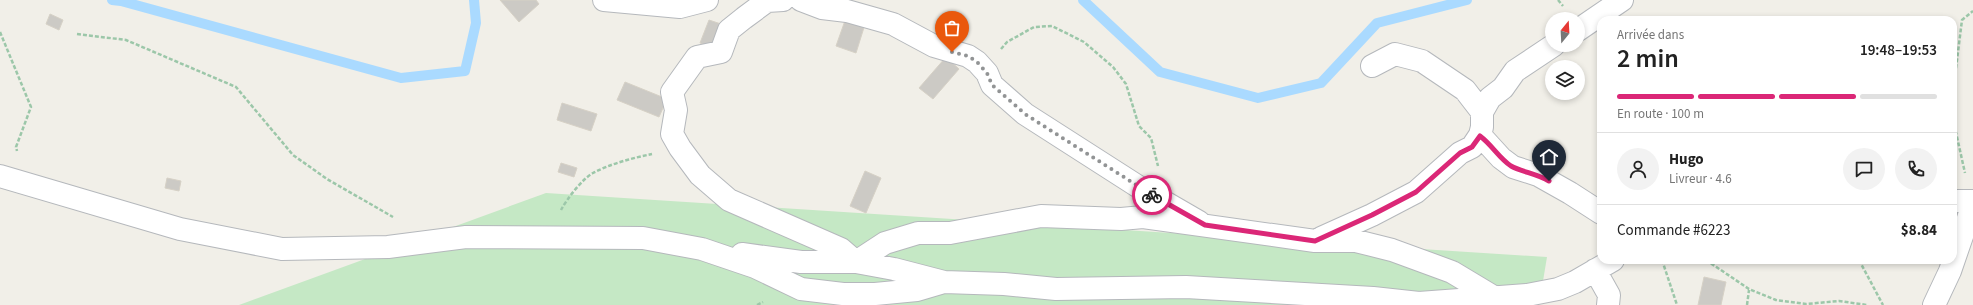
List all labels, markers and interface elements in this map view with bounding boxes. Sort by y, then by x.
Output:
pin [935,11,969,52]
north arrow [1545,12,1585,52]
map controls [1545,12,1585,100]
icon: bag [941,17,963,39]
text: Arrivée dans [1617,26,1684,44]
text: 2 min [1617,40,1679,77]
text: 19:48–19:53 [1860,40,1937,61]
button: layers [1545,60,1585,100]
text: En route · 100 m [1617,105,1704,123]
pin [1532,140,1566,181]
icon: home [1538,146,1560,168]
button: person [1617,148,1659,190]
button: chat [1843,148,1885,190]
button: phone [1895,148,1937,190]
text: Hugo [1669,149,1704,170]
text: Livreur · 4.6 [1669,170,1732,188]
courier [1132,175,1172,215]
icon: bike [1141,184,1163,206]
text: Commande #6223 [1617,220,1730,241]
text: $8.84 [1901,220,1937,241]

